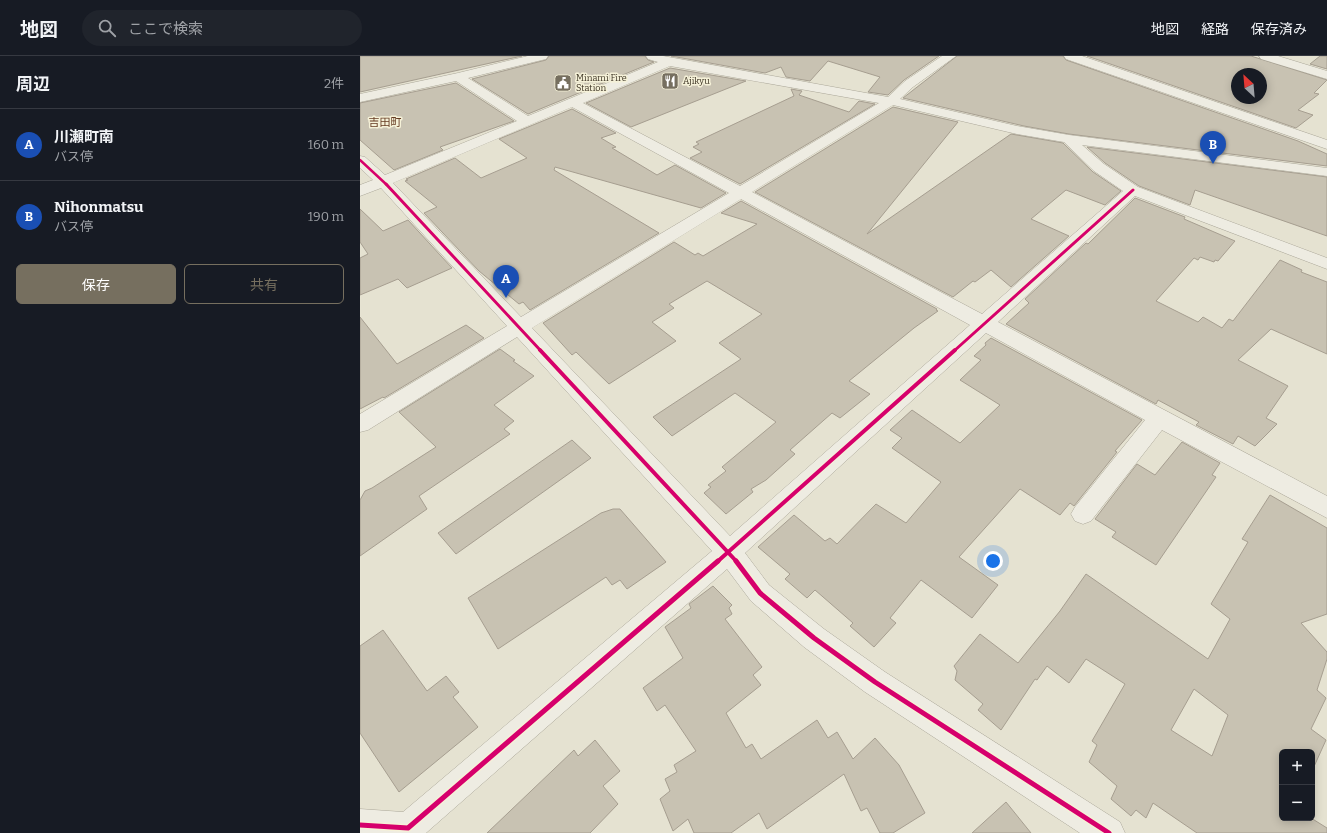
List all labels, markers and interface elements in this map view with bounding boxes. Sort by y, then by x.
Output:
search box [82,10,362,46]
icon: search [96,17,118,39]
text: 地図 [20,18,58,41]
text: ここで検索 [128,20,203,38]
text: 地図 [1151,21,1179,38]
text: 経路 [1201,21,1229,38]
text: 保存済み [1251,21,1307,38]
north arrow [1231,68,1267,104]
restaurant icon: Ajikyu [660,71,680,91]
public building icon: Minami Fire Station [553,73,573,93]
place label: Minami Fire Station [576,73,627,93]
text: 周辺 [16,74,50,95]
text: 2件 [324,76,344,91]
place label: Ajikyu [683,76,710,86]
district label: 吉田町 [369,116,402,129]
text: 川瀬町南 [54,128,114,146]
pin: B [1200,131,1226,164]
text: A [24,137,34,152]
text: 160 m [308,137,344,152]
text: バス停 [54,149,93,164]
text: Nihonmatsu [54,198,144,216]
text: B [25,209,33,224]
text: 190 m [308,209,344,224]
text: バス停 [54,219,93,234]
button: 保存 [16,264,176,304]
button: 共有 [184,264,344,304]
pin: A [493,265,519,298]
your location [983,551,1003,571]
map controls [1279,749,1315,821]
button: + [1279,749,1315,785]
button: − [1279,785,1315,821]

